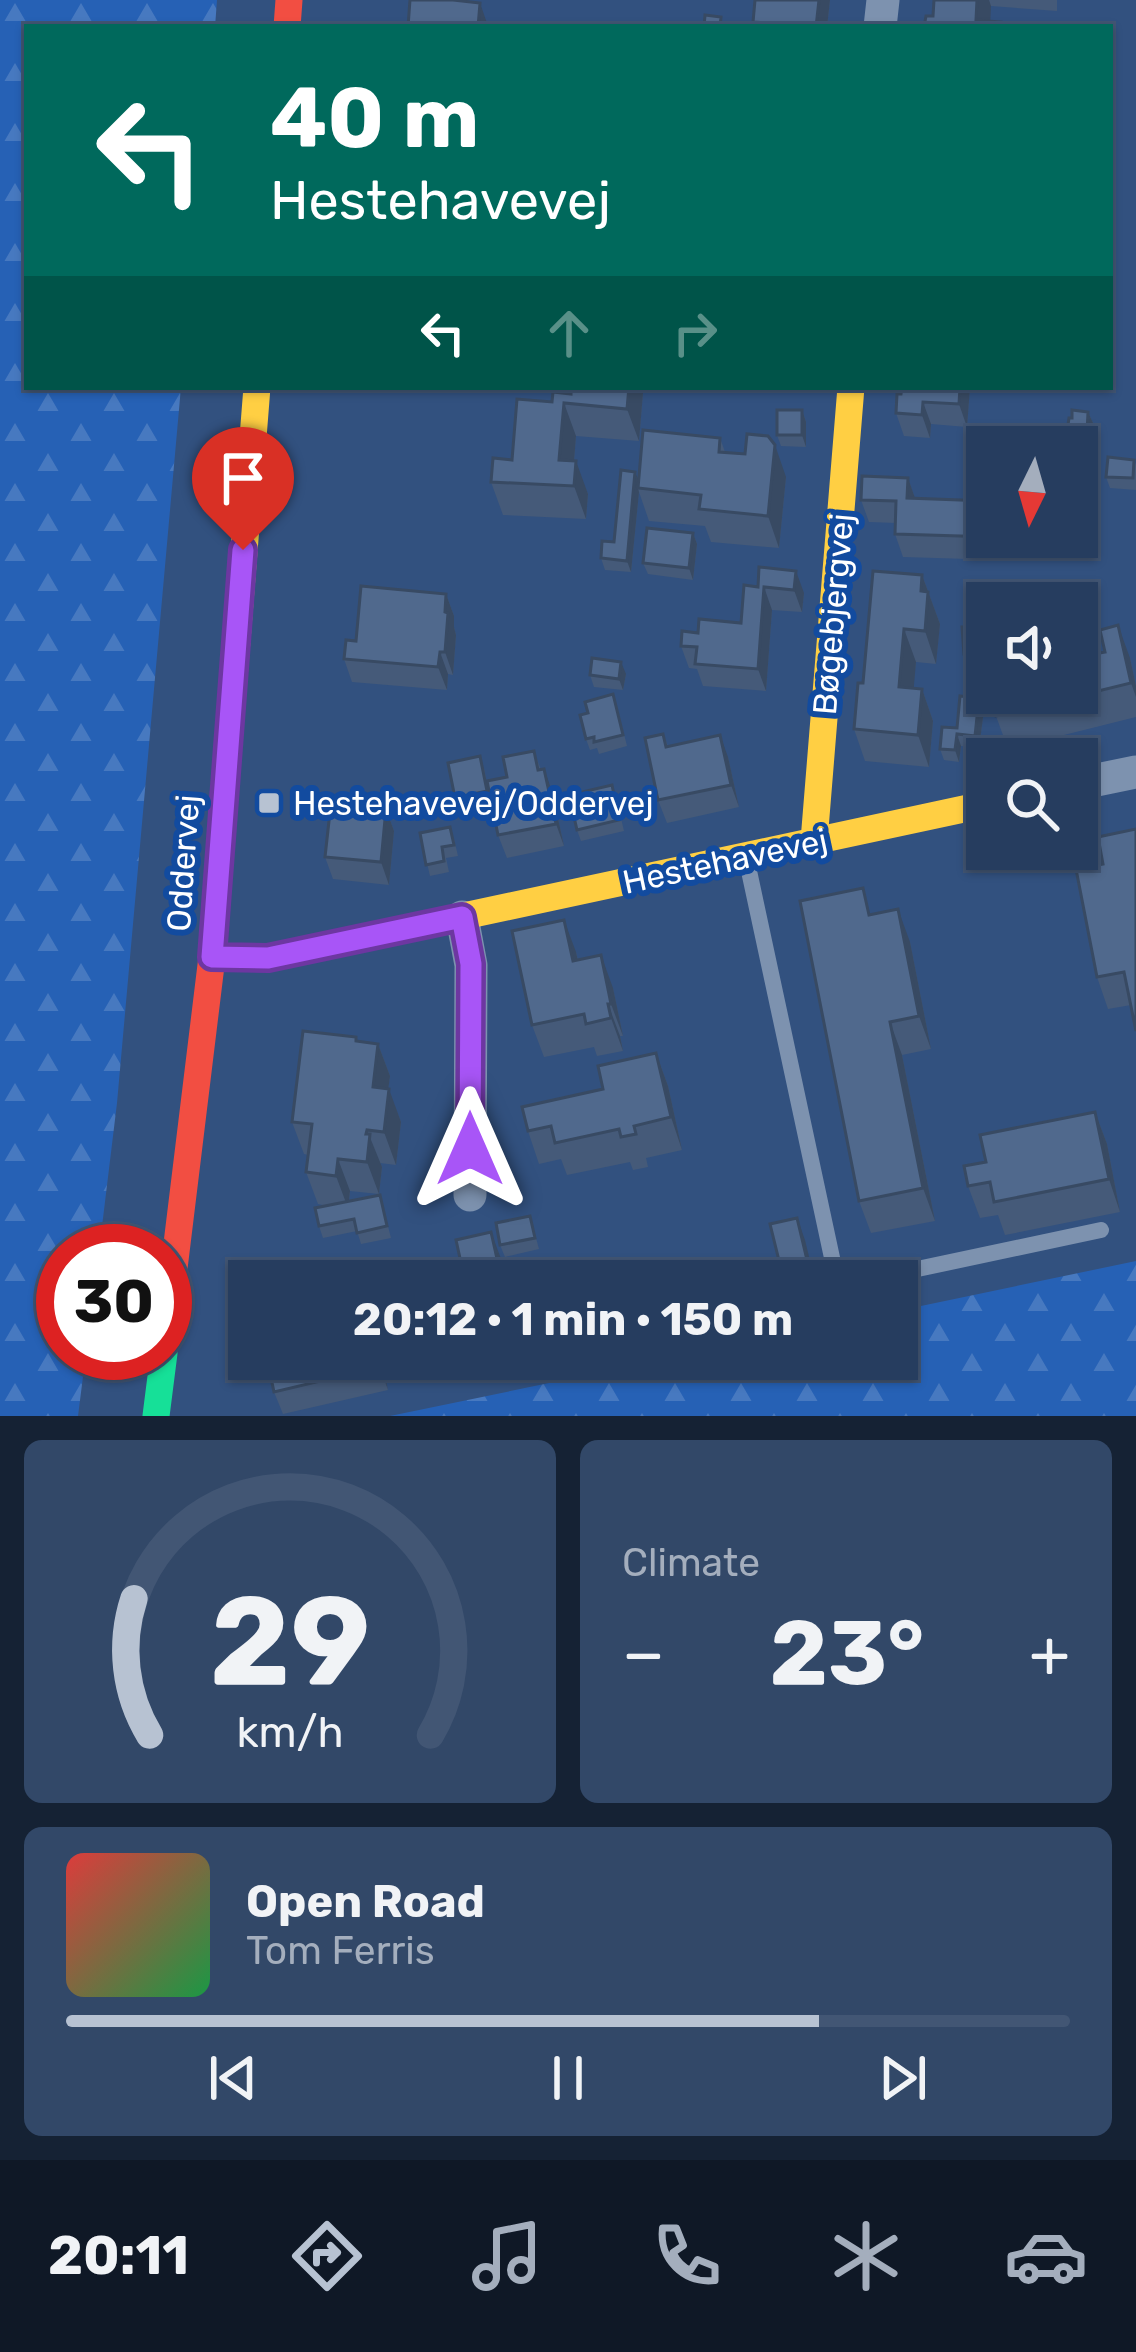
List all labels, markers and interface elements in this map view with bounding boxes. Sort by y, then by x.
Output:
text: 40 m [270,68,479,168]
icon: left [72,72,228,228]
text: Hestehavevej [270,169,611,233]
icon: left [410,300,476,366]
icon: ahead [536,300,602,366]
icon: right [662,300,728,366]
north arrow [966,426,1098,558]
map controls [966,426,1098,870]
pin [192,427,294,550]
icon: arrive [210,445,276,511]
street label: Bøgebjergvej [805,512,861,716]
button: sound [966,582,1098,714]
button: search [966,738,1098,870]
place label: Hestehavevej/Oddervej [293,784,654,823]
marker: Hestehavevej/Oddervej [256,790,282,816]
street label: Oddervej [159,793,207,933]
street label: Hestehavevej [619,820,831,902]
position arrow [407,1086,533,1212]
speed limit sign: 30 [36,1224,192,1380]
text: 20:12 · 1 min · 150 m [353,1293,793,1346]
text: Climate [622,1540,760,1586]
text: 29 [209,1567,371,1715]
text: 23° [769,1600,924,1707]
text: − [622,1614,665,1693]
text: + [1029,1614,1070,1693]
text: km/h [236,1706,344,1757]
text: Open Road [246,1875,485,1928]
text: Tom Ferris [246,1928,435,1974]
icon: previous [200,2045,266,2111]
icon: pause [535,2045,601,2111]
icon: next [870,2045,936,2111]
icon: directions [285,2214,369,2298]
icon: music [465,2214,549,2298]
icon: phone [645,2214,729,2298]
icon: climate [824,2214,908,2298]
icon: car [1004,2214,1088,2298]
text: 20:11 [48,2224,189,2288]

